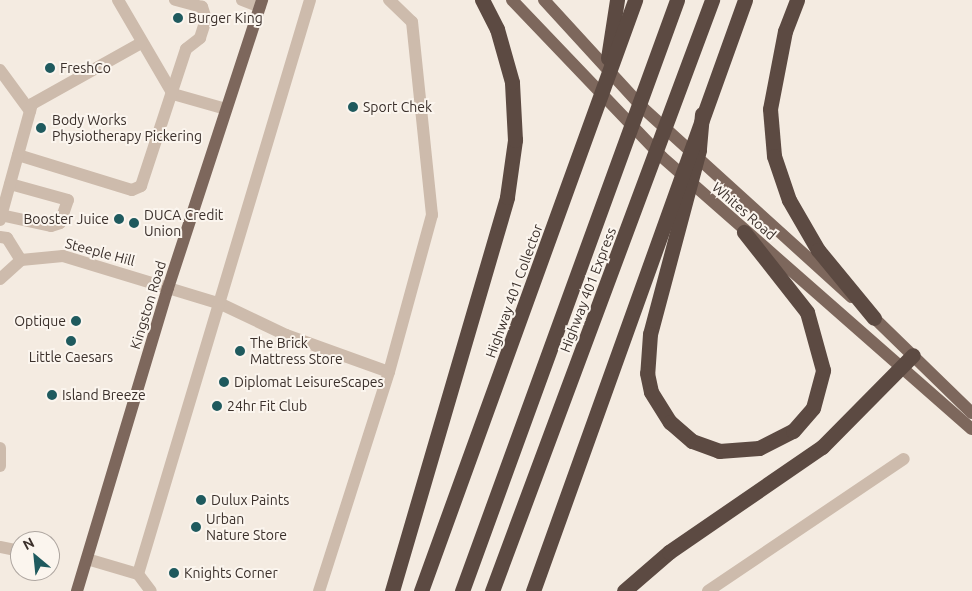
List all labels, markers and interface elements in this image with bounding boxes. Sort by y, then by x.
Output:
place label: Burger King [188,10,263,26]
marker: Burger King [172,12,184,24]
place label: FreshCo [60,60,111,76]
marker: FreshCo [44,62,56,74]
place label: Sport Chek [363,99,432,115]
marker: Sport Chek [347,101,359,113]
place label: Body Works Physiotherapy Pickering [52,112,202,144]
marker: Body Works Physiotherapy Pickering [34,121,48,135]
street label: Whites Road [709,179,779,243]
place label: DUCA Credit Union [144,207,223,240]
place label: Booster Juice [23,211,109,227]
marker: Booster Juice [113,213,125,225]
marker: DUCA Credit Union [128,217,140,229]
street label: Highway 401 Collector [482,222,546,360]
street label: Highway 401 Express [556,225,620,355]
street label: Steeple Hill [63,235,137,269]
street label: Kingston Road [127,259,169,351]
place label: Optique [14,313,66,329]
marker: Optique [70,315,82,327]
marker: Little Caesars [65,335,77,347]
place label: The Brick Mattress Store [250,335,343,368]
marker: The Brick Mattress Store [234,345,246,357]
place label: Little Caesars [29,349,113,365]
place label: Diplomat LeisureScapes [234,374,384,390]
marker: Diplomat LeisureScapes [218,376,230,388]
place label: Island Breeze [62,387,146,403]
marker: Island Breeze [46,389,58,401]
place label: 24hr Fit Club [227,398,307,414]
marker: 24hr Fit Club [211,400,223,412]
place label: Dulux Paints [211,492,289,508]
marker: Dulux Paints [195,494,207,506]
place label: Urban Nature Store [206,511,287,544]
marker: Urban Nature Store [190,521,202,533]
north arrow [10,531,60,581]
text: N [20,534,37,553]
place label: Knights Corner [184,565,278,581]
marker: Knights Corner [168,567,180,579]

